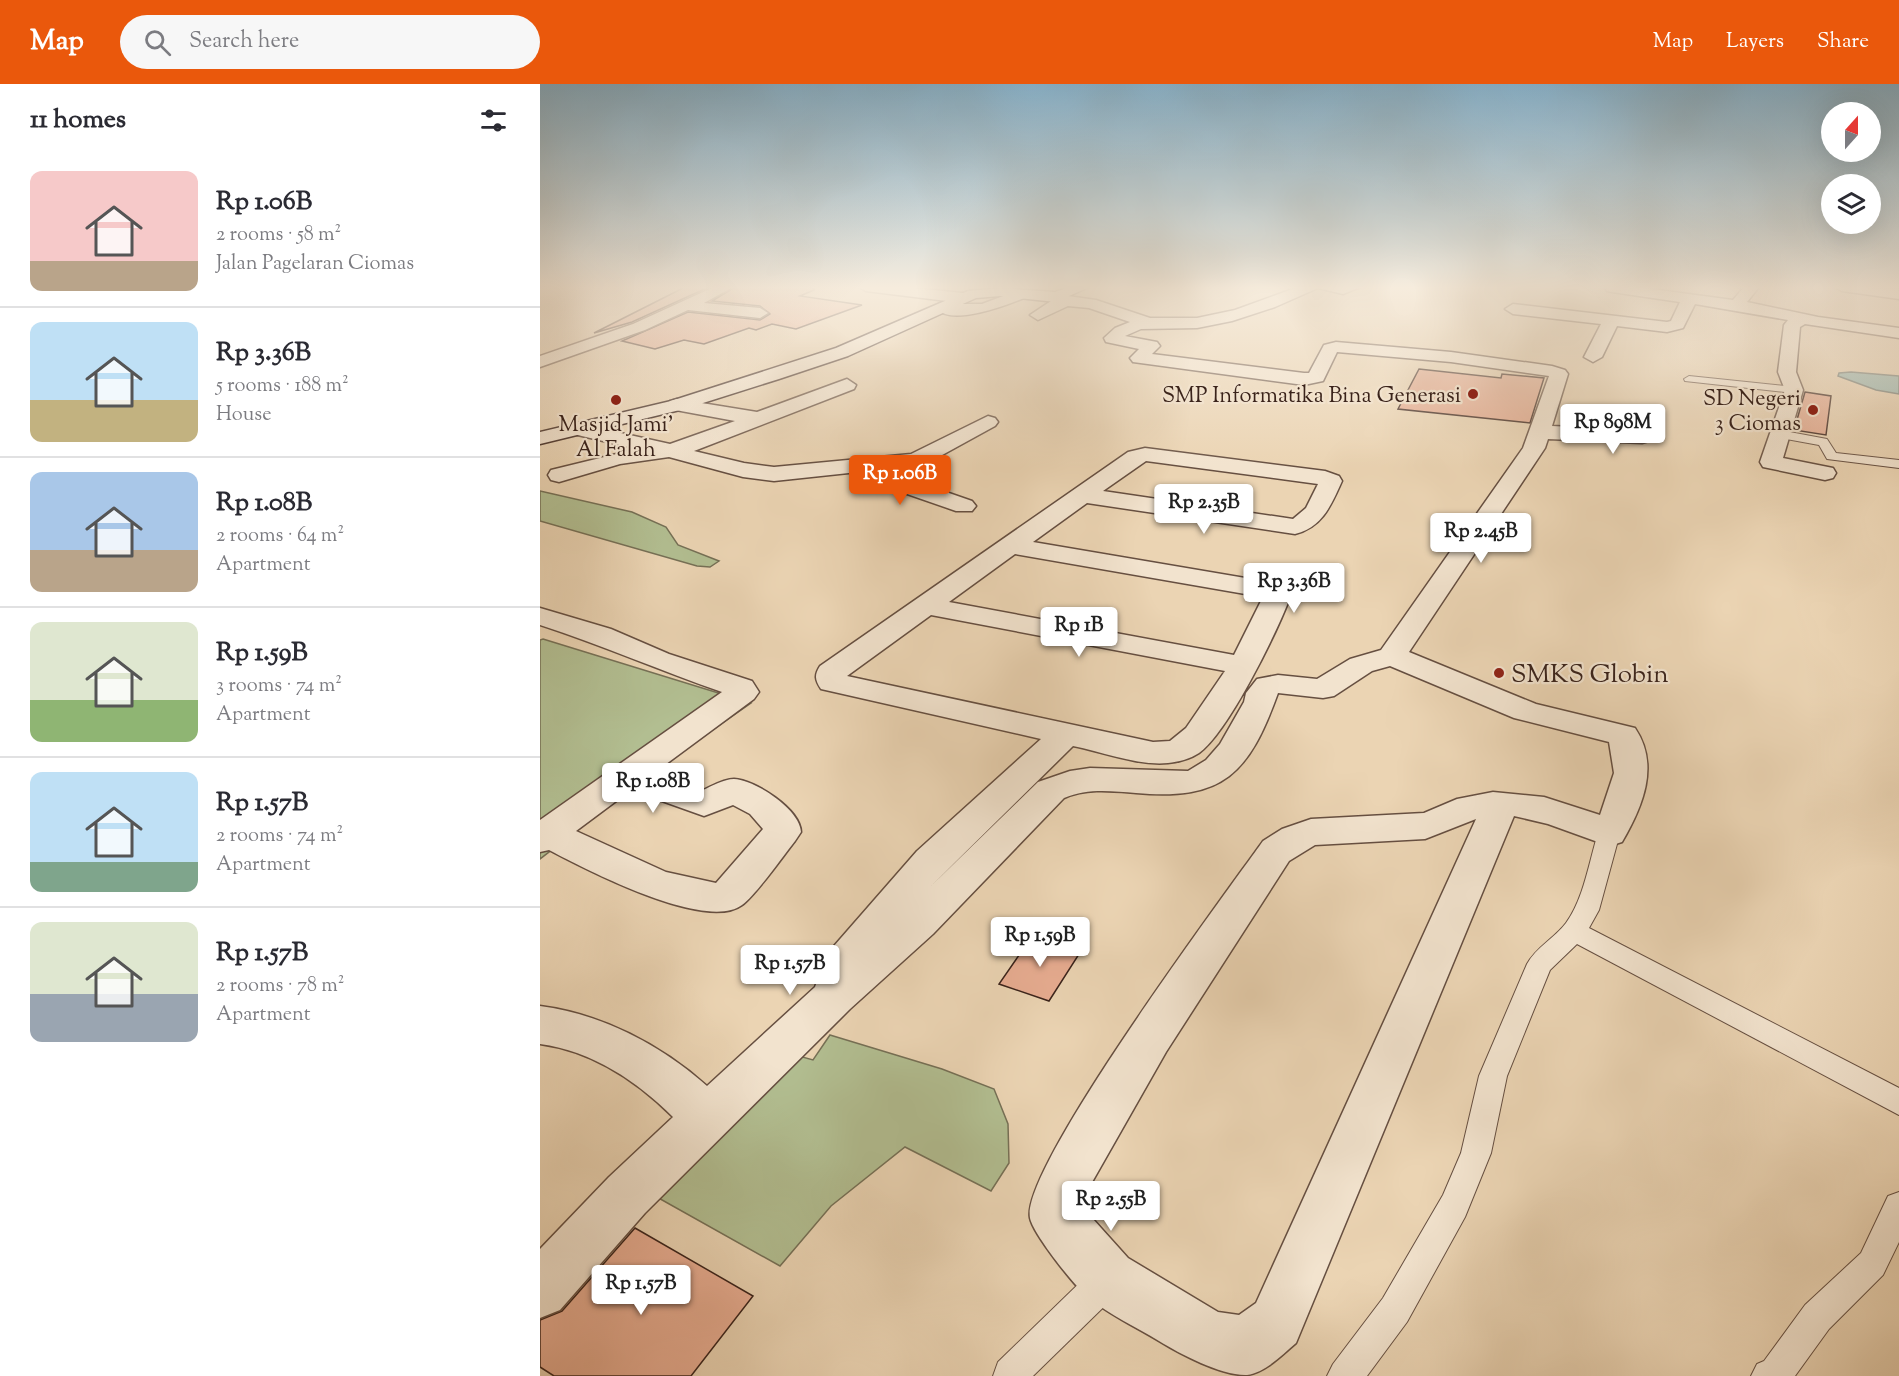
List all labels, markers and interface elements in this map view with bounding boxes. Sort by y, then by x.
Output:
search box [120,15,540,69]
text: Map [30,22,84,62]
icon: search [141,26,174,59]
text: Search here [189,26,299,58]
text: Map [1653,27,1693,57]
text: Layers [1726,27,1784,57]
text: Share [1817,27,1869,57]
text: 11 homes [30,102,126,139]
north arrow [1821,102,1881,162]
map controls [1821,102,1881,234]
icon: filters [477,104,510,137]
button: layers [1821,174,1881,234]
text: Rp 1.06B [216,184,312,221]
icon: home [78,195,150,267]
text: 2 rooms · 58 m² [216,221,341,250]
text: Jalan Pagelaran Ciomas [216,250,414,279]
text: Rp 3.36B [216,335,311,372]
icon: home [78,346,150,418]
text: 5 rooms · 188 m² [216,372,349,401]
place label: SMP Informatika Bina Generasi [1162,381,1461,413]
place label: SD Negeri 3 Ciomas [1703,384,1801,441]
marker: SMP Informatika Bina Generasi [1466,387,1480,401]
marker: Masjid Jami' Al Falah [609,393,623,407]
text: House [216,401,271,430]
marker: SD Negeri 3 Ciomas [1806,403,1820,417]
pin: Rp 898M [1558,404,1668,455]
text: Rp 898M [1574,409,1652,438]
place label: Masjid Jami' Al Falah [558,410,674,467]
pin: Rp 1.06B [838,455,962,506]
text: Rp 1.06B [863,460,937,489]
pin: Rp 2.35B [1142,484,1266,535]
text: Rp 1.08B [216,485,312,522]
text: Rp 2.35B [1168,489,1240,518]
icon: home [78,496,150,568]
pin: Rp 2.45B [1419,513,1543,564]
text: Rp 2.45B [1444,518,1518,547]
text: 2 rooms · 64 m² [216,522,344,551]
text: Apartment [216,551,311,580]
pin: Rp 3.36B [1232,563,1356,614]
text: Rp 3.36B [1257,568,1331,597]
pin: Rp 1B [1037,607,1121,658]
text: Rp 1B [1055,612,1103,641]
text: Rp 1.59B [216,635,308,672]
icon: home [78,646,150,718]
place label: SMKS Globin [1511,657,1669,694]
marker: SMKS Globin [1492,666,1506,680]
text: 3 rooms · 74 m² [216,672,342,701]
text: Apartment [216,701,311,730]
pin: Rp 1.08B [591,763,715,814]
text: Rp 1.08B [616,768,690,797]
text: Rp 1.57B [216,785,308,822]
icon: home [78,796,150,868]
text: 2 rooms · 74 m² [216,822,343,851]
text: Apartment [216,851,311,880]
pin: Rp 1.59B [978,917,1102,968]
text: Rp 1.59B [1005,922,1075,951]
text: Rp 1.57B [216,935,308,972]
pin: Rp 1.57B [728,945,852,996]
icon: home [78,946,150,1018]
text: Rp 1.57B [755,950,825,979]
text: 2 rooms · 78 m² [216,972,345,1001]
text: Apartment [216,1001,311,1030]
pin: Rp 2.55B [1049,1181,1173,1232]
text: Rp 2.55B [1076,1186,1146,1215]
pin: Rp 1.57B [579,1265,703,1316]
text: Rp 1.57B [606,1270,676,1299]

